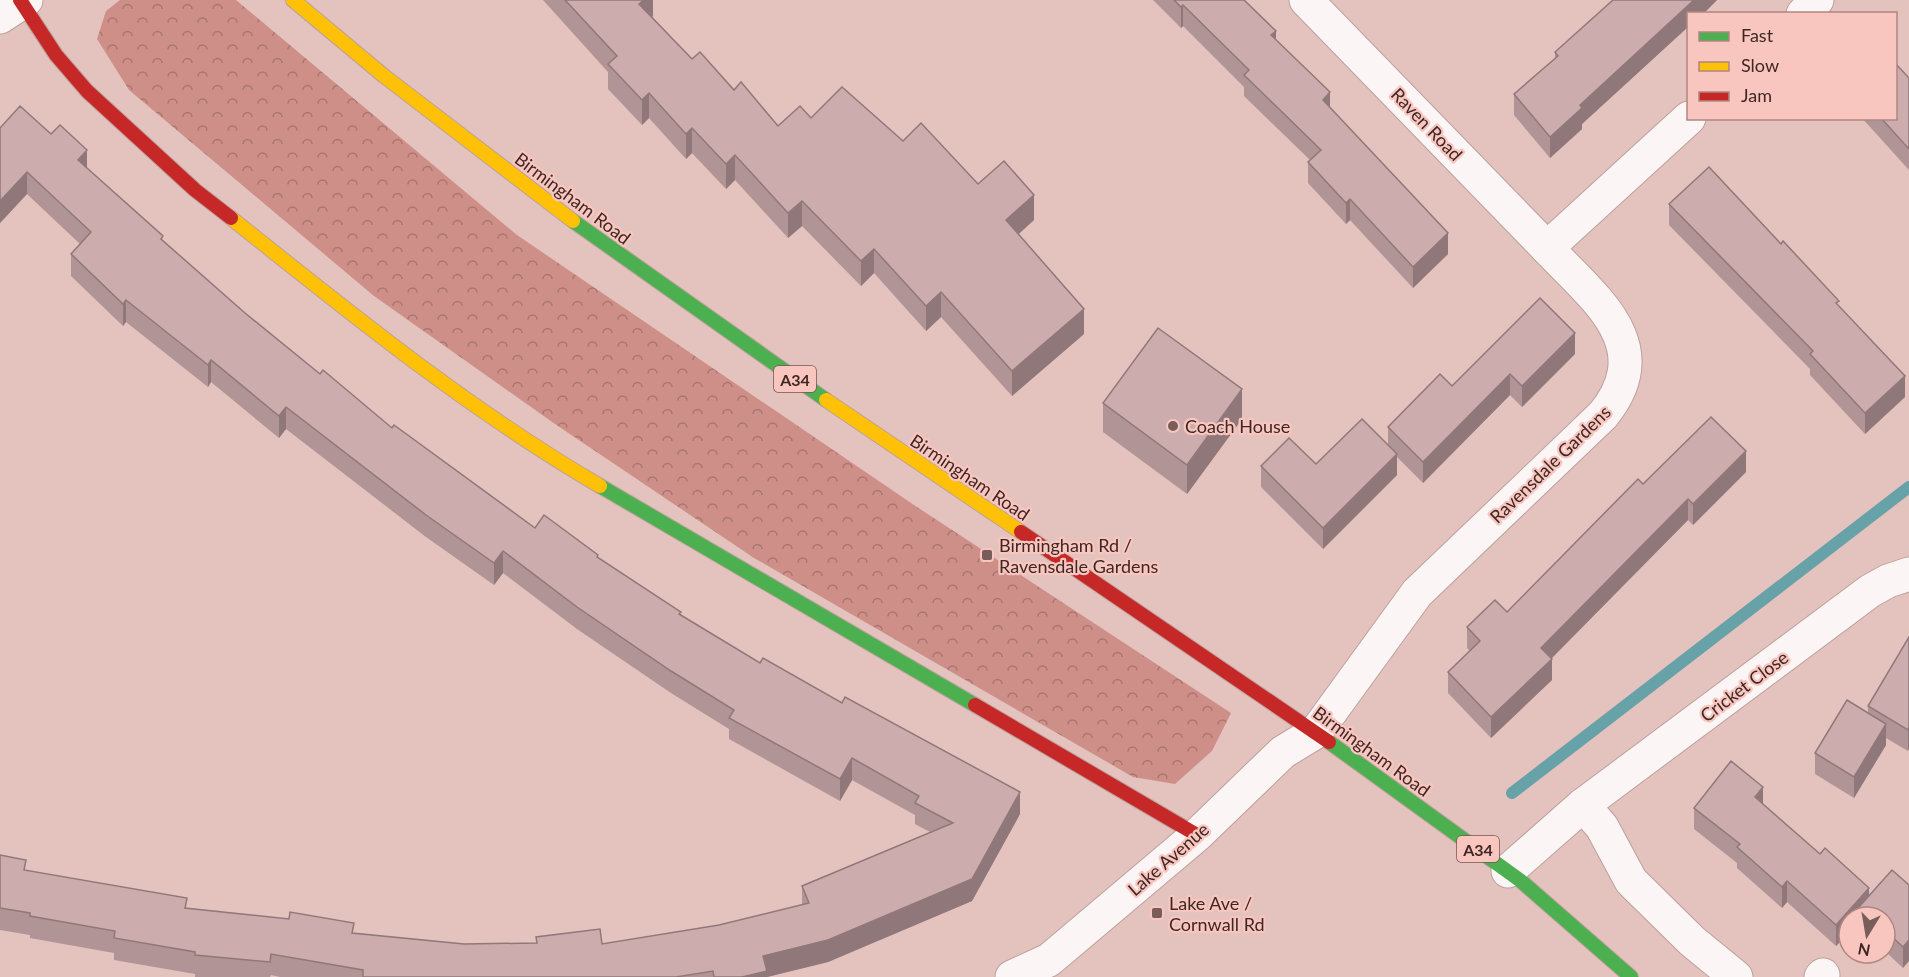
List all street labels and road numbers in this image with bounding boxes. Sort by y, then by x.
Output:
street label: Raven Road [1387,83,1467,165]
street label: Birmingham Road [511,147,635,249]
road number: A34 [774,366,816,392]
street label: Ravensdale Gardens [1485,401,1615,527]
street label: Birmingham Road [906,429,1034,525]
street label: Cricket Close [1696,646,1792,726]
street label: Birmingham Road [1309,701,1435,801]
street label: Lake Avenue [1123,818,1213,900]
road number: A34 [1457,836,1499,862]

